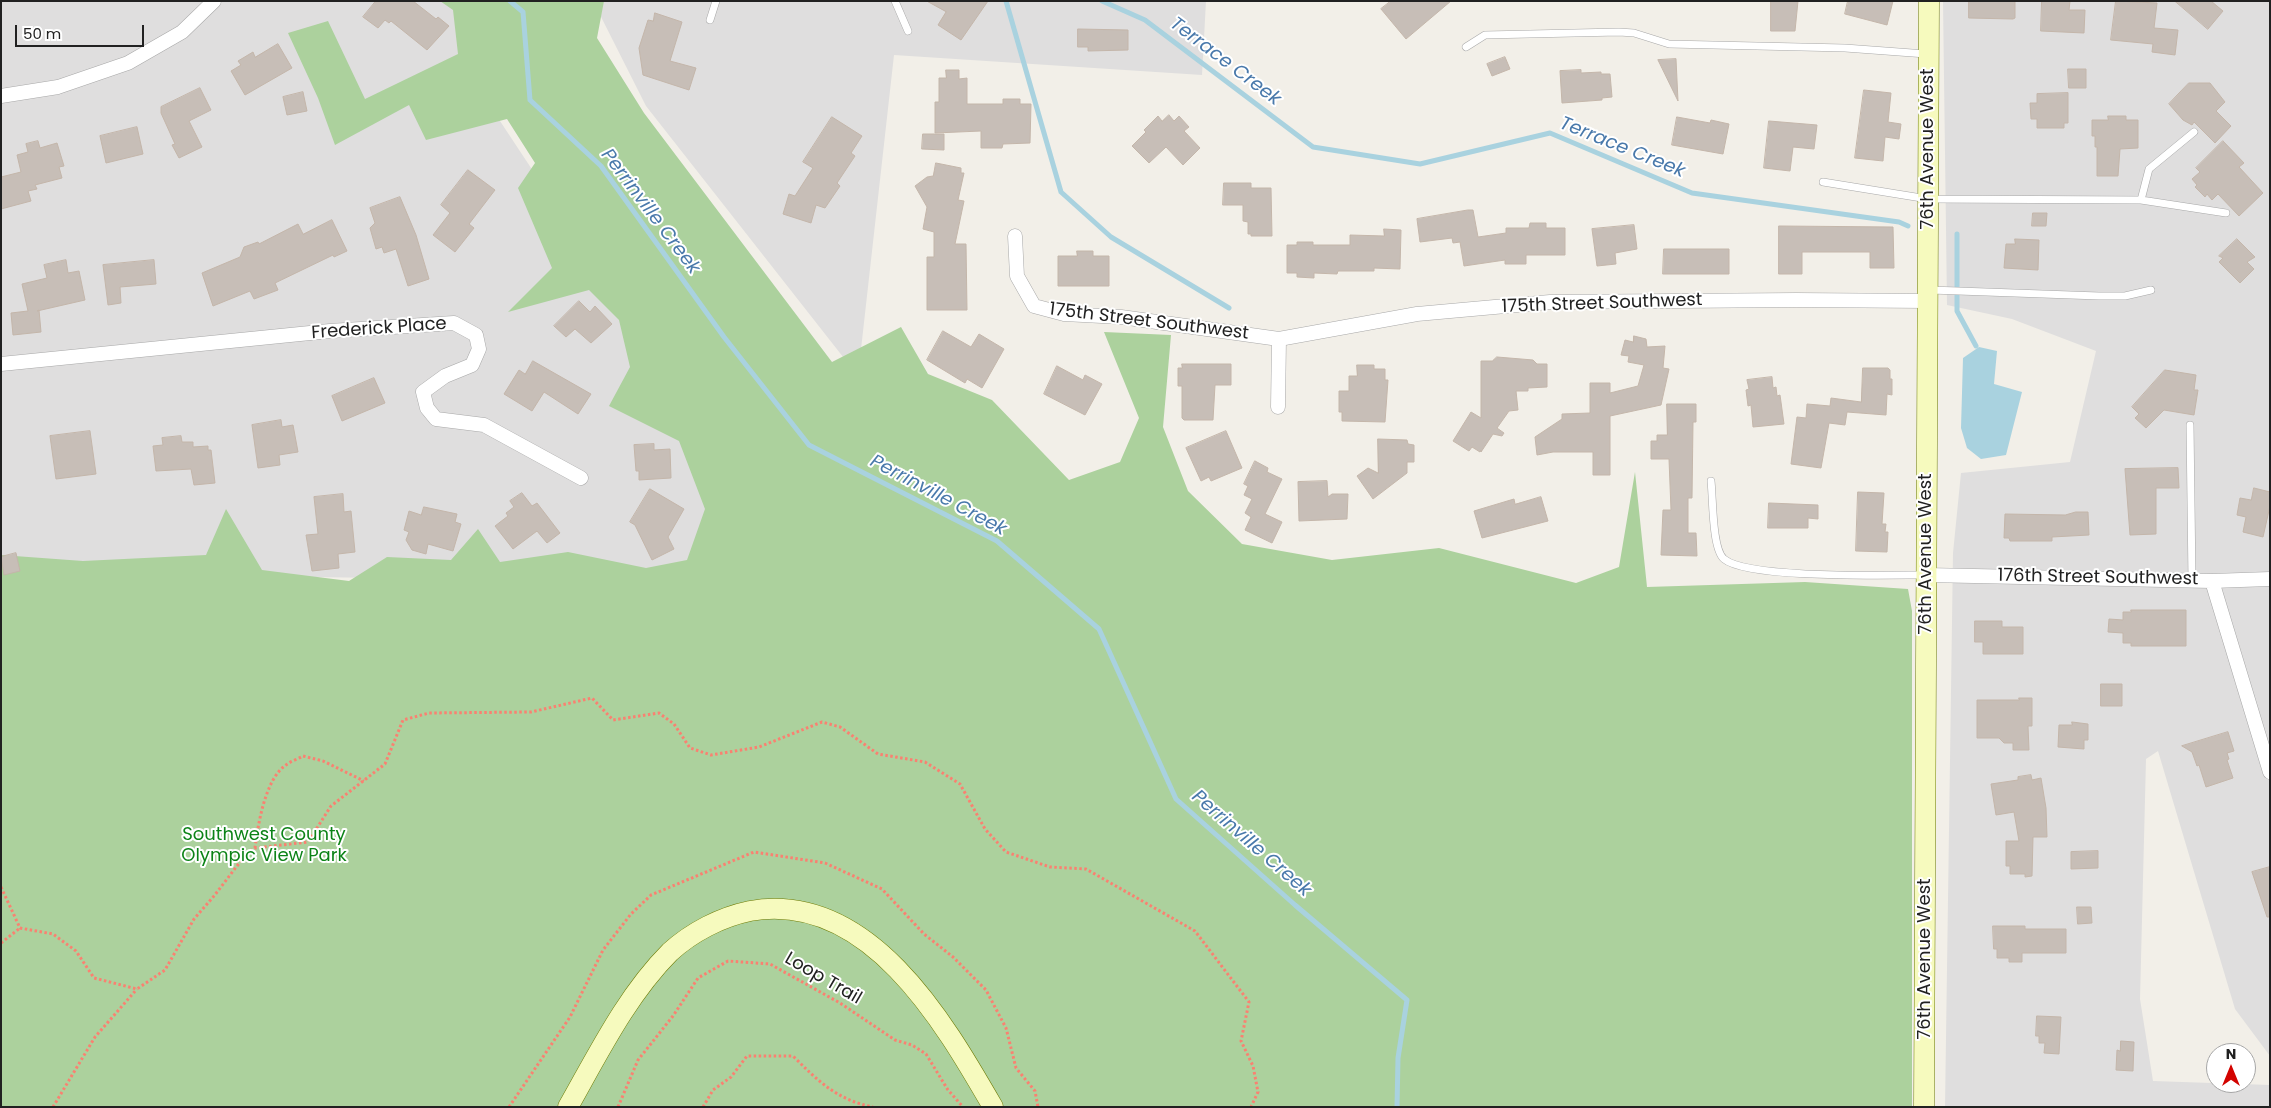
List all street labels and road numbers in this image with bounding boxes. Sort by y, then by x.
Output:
street label: 76th Avenue West [1917,68,1939,230]
street label: 175th Street Southwest [1501,290,1703,318]
street label: 175th Street Southwest [1048,299,1250,345]
street label: Frederick Place [311,313,447,345]
street label: 76th Avenue West [1915,473,1937,635]
street label: 176th Street Southwest [1997,565,2199,591]
street label: 76th Avenue West [1914,878,1936,1040]
street label: Loop Trail [781,948,865,1010]

